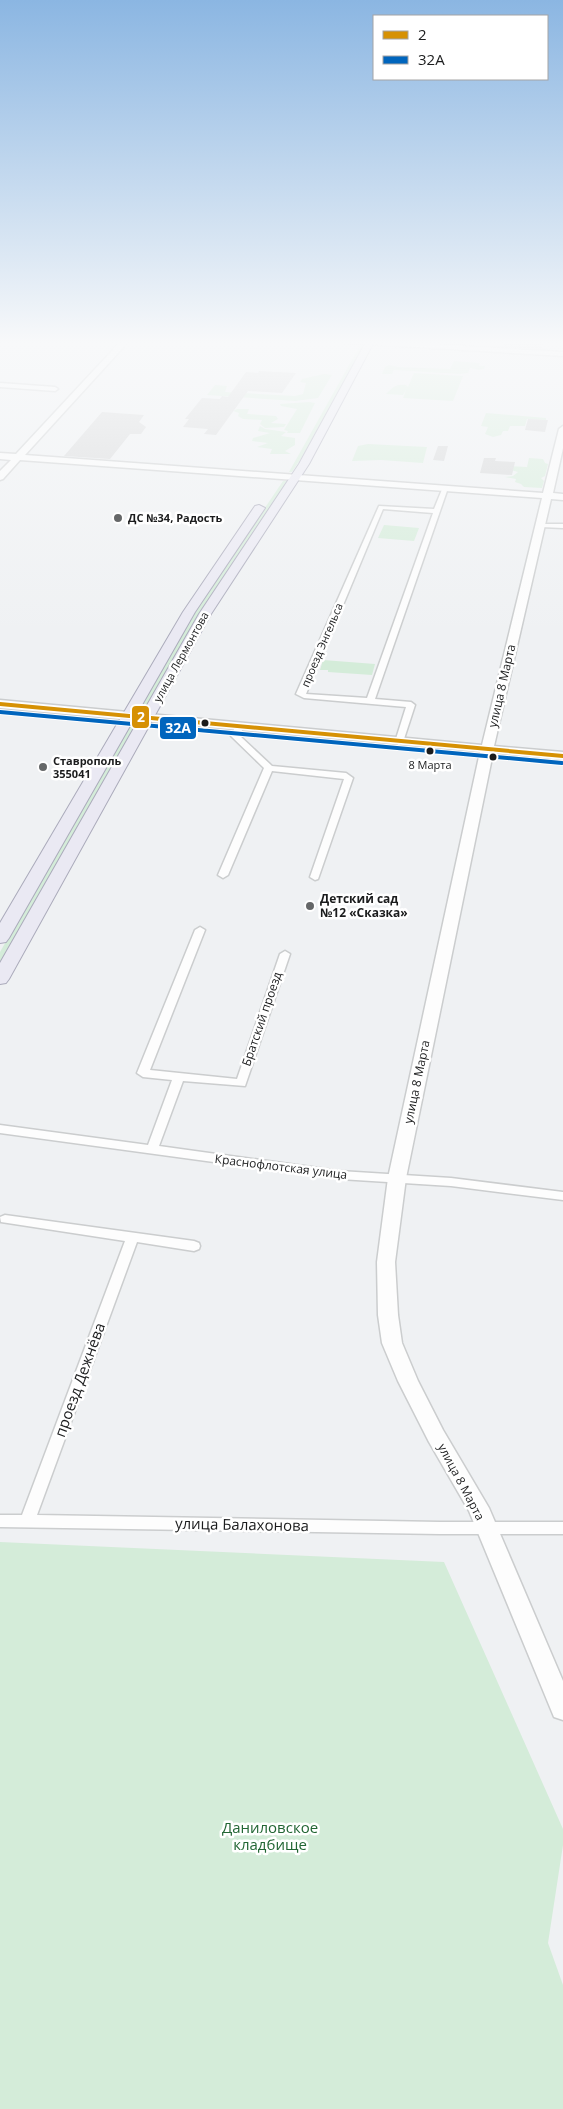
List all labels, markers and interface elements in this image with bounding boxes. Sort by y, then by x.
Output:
legend [373,15,548,80]
text: 2 [418,24,427,44]
text: 32A [418,49,445,69]
place label: ДС №34, Радость [128,510,223,525]
marker: ДС №34, Радость [112,512,124,524]
street label: проезд Энгельса [297,601,346,689]
street label: улица Лермонтова [149,609,212,705]
street label: улица 8 Марта [484,643,519,729]
line badge: 2 [131,705,150,729]
text: 2 [137,707,145,726]
line badge: 32A [159,716,197,740]
text: 32A [165,718,191,737]
unlabelled marker [200,718,210,728]
marker: 8 Марта [425,746,435,756]
unlabelled marker [488,752,498,762]
place label: Ставрополь 355041 [53,753,122,781]
place label: 8 Марта [408,757,452,772]
marker: Ставрополь 355041 [37,761,49,773]
place label: Детский сад №12 «Сказка» [320,890,408,921]
marker: Детский сад №12 «Сказка» [304,900,316,912]
street label: Братский проезд [237,969,286,1068]
street label: улица 8 Марта [399,1039,434,1125]
street label: Краснофлотская улица [214,1150,348,1183]
street label: проезд Дежнёва [49,1320,109,1440]
street label: улица 8 Марта [434,1440,489,1523]
street label: улица Балахонова [175,1513,309,1535]
park label: Даниловское кладбище [222,1817,318,1854]

